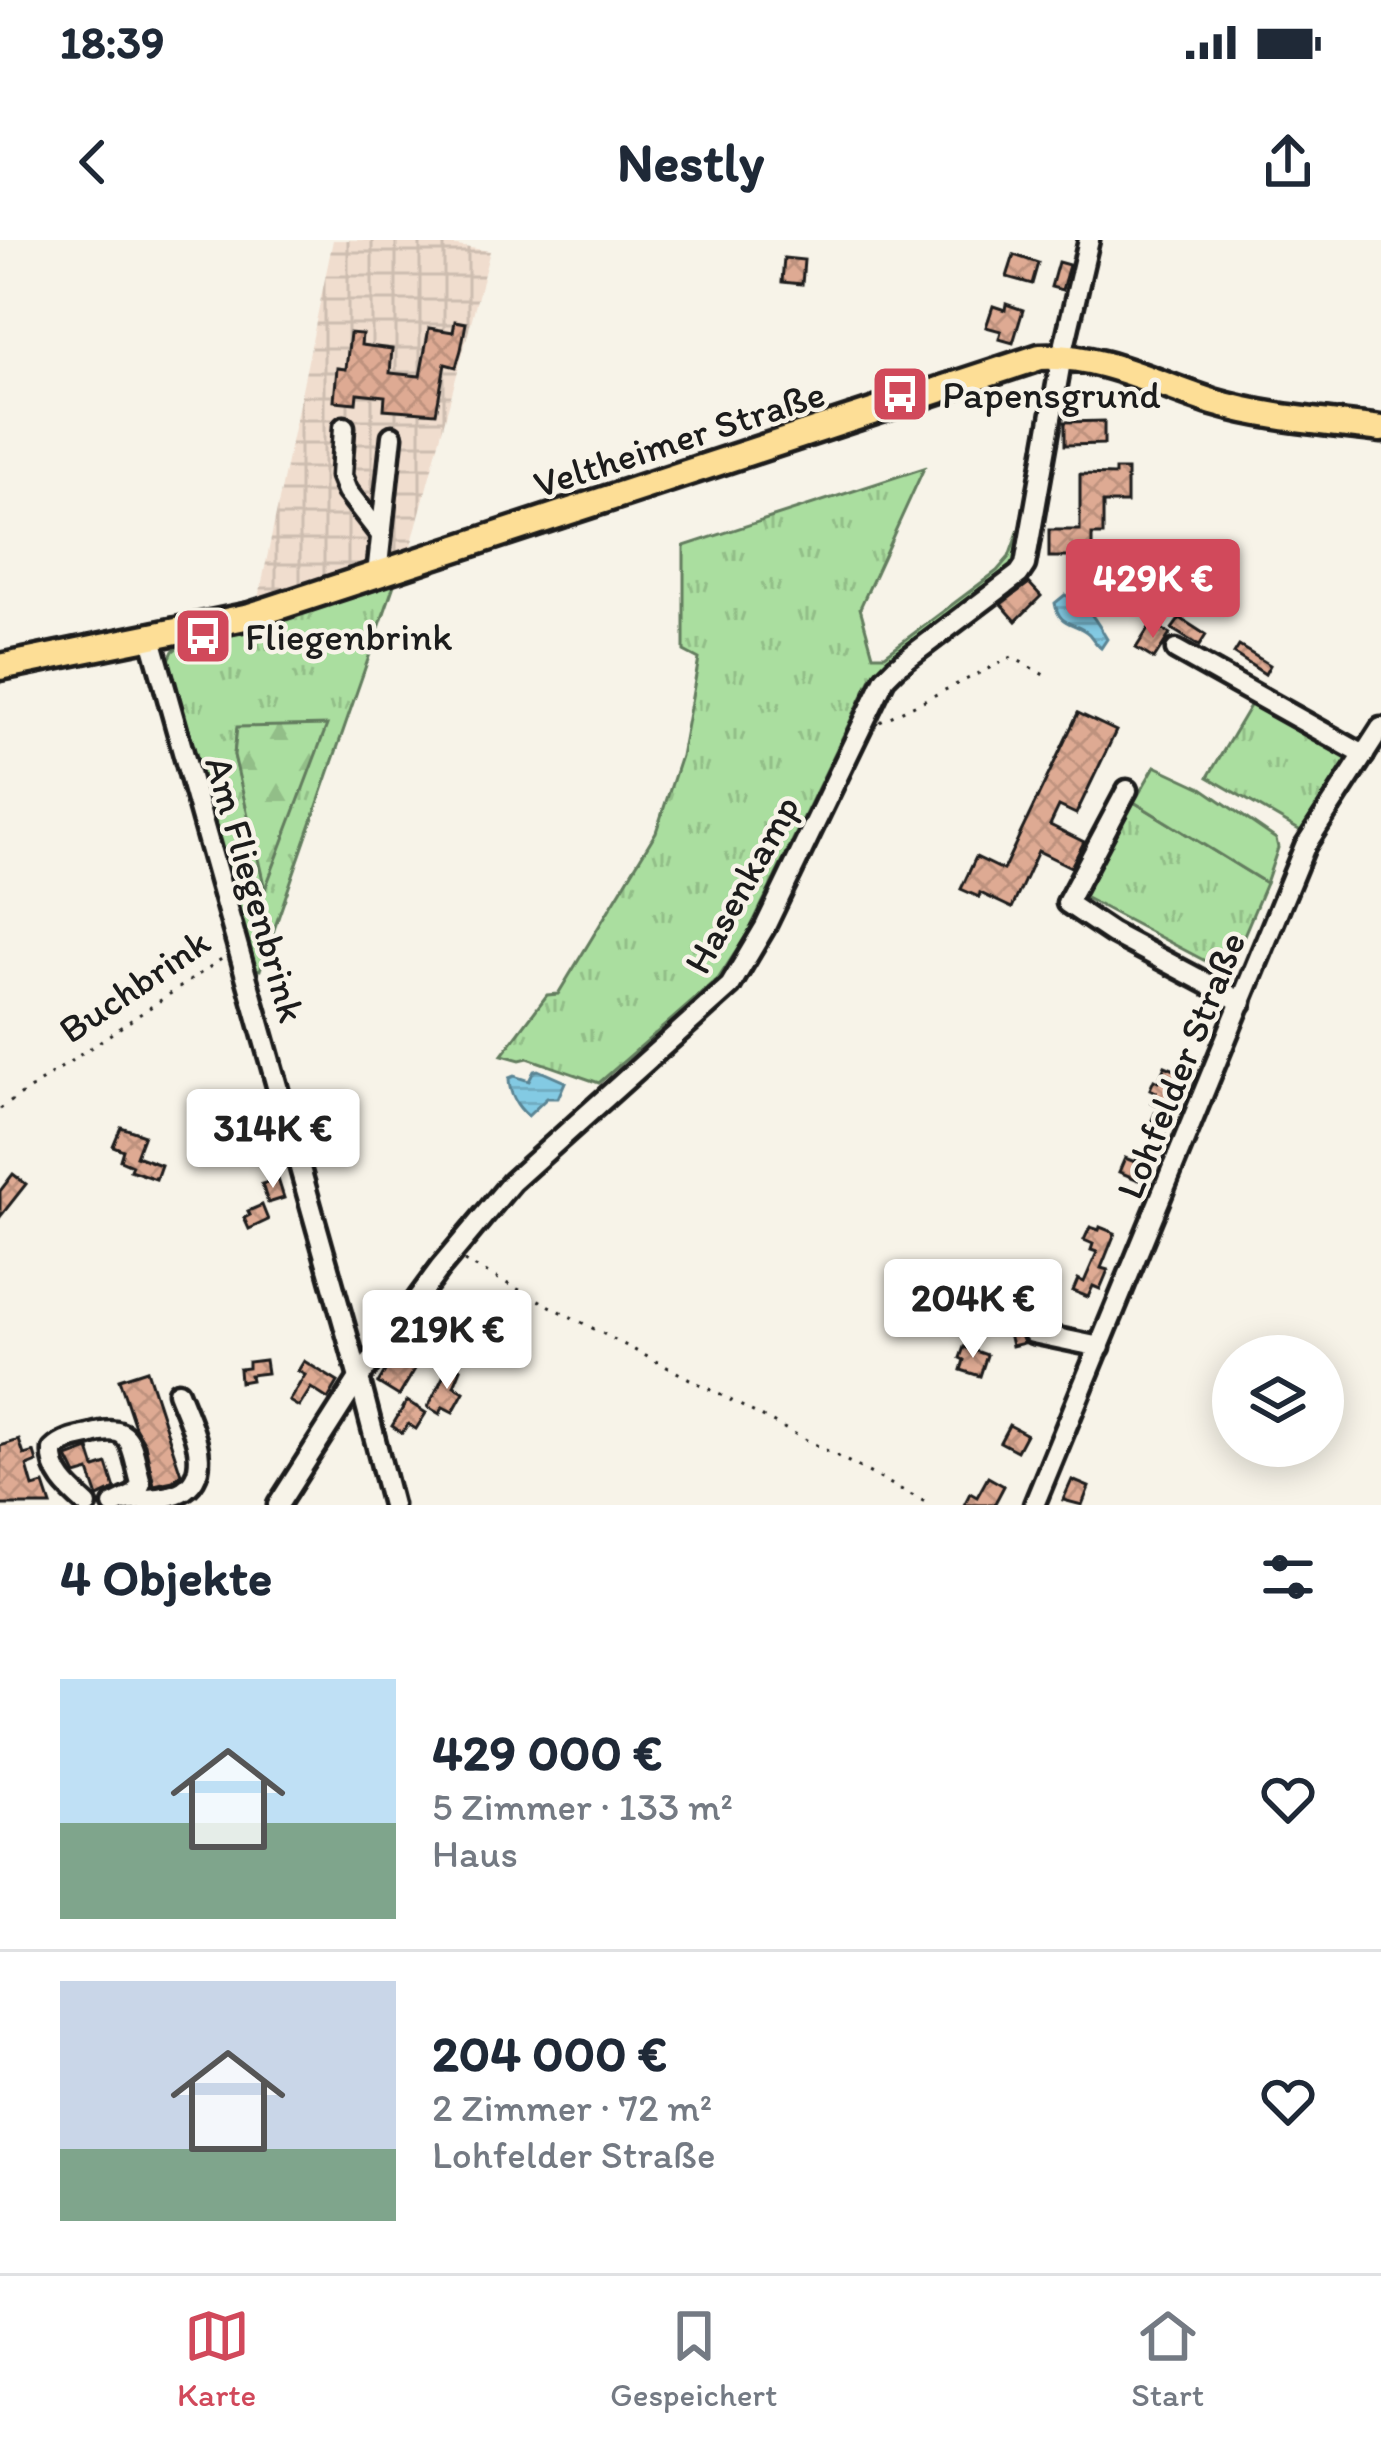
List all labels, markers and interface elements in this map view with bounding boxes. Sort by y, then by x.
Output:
text: 18:39 [60,15,165,69]
icon: back [60,129,126,195]
icon: share [1255,129,1321,195]
text: Nestly [617,130,764,195]
bus stop icon: Papensgrund [869,363,931,425]
street label: Veltheimer Straße [528,369,831,508]
place label: Papensgrund [942,371,1161,418]
pin: 429K € [1055,539,1251,641]
text: 429K € [1093,554,1213,601]
bus stop icon: Fliegenbrink [172,605,234,667]
place label: Fliegenbrink [245,613,453,660]
street label: Am Fliegenbrink [195,751,316,1028]
street label: Hasenkamp [673,787,810,982]
street label: Buchbrink [50,918,219,1053]
street label: Lohfelder Straße [1106,925,1255,1205]
pin: 314K € [175,1089,371,1191]
text: 314K € [214,1104,332,1151]
pin: 204K € [875,1259,1071,1361]
text: 204K € [911,1274,1035,1321]
pin: 219K € [349,1290,545,1392]
text: 219K € [390,1305,504,1352]
map controls [1212,1335,1344,1467]
button: layers [1212,1335,1344,1467]
icon: filters [1255,1544,1321,1610]
text: 4 Objekte [60,1547,272,1608]
text: 429 000 € [432,1722,662,1783]
icon: home [156,1727,300,1871]
icon: heart [1255,1766,1321,1832]
text: 5 Zimmer · 133 m² [432,1783,733,1830]
text: Haus [432,1830,518,1877]
text: 204 000 € [432,2023,667,2084]
icon: home [156,2029,300,2173]
icon: heart [1255,2068,1321,2134]
text: 2 Zimmer · 72 m² [432,2084,712,2131]
text: Lohfelder Straße [432,2131,716,2178]
tab: Karte [177,2303,256,2414]
tab: Gespeichert [610,2303,777,2414]
tab: Start [1131,2303,1204,2414]

